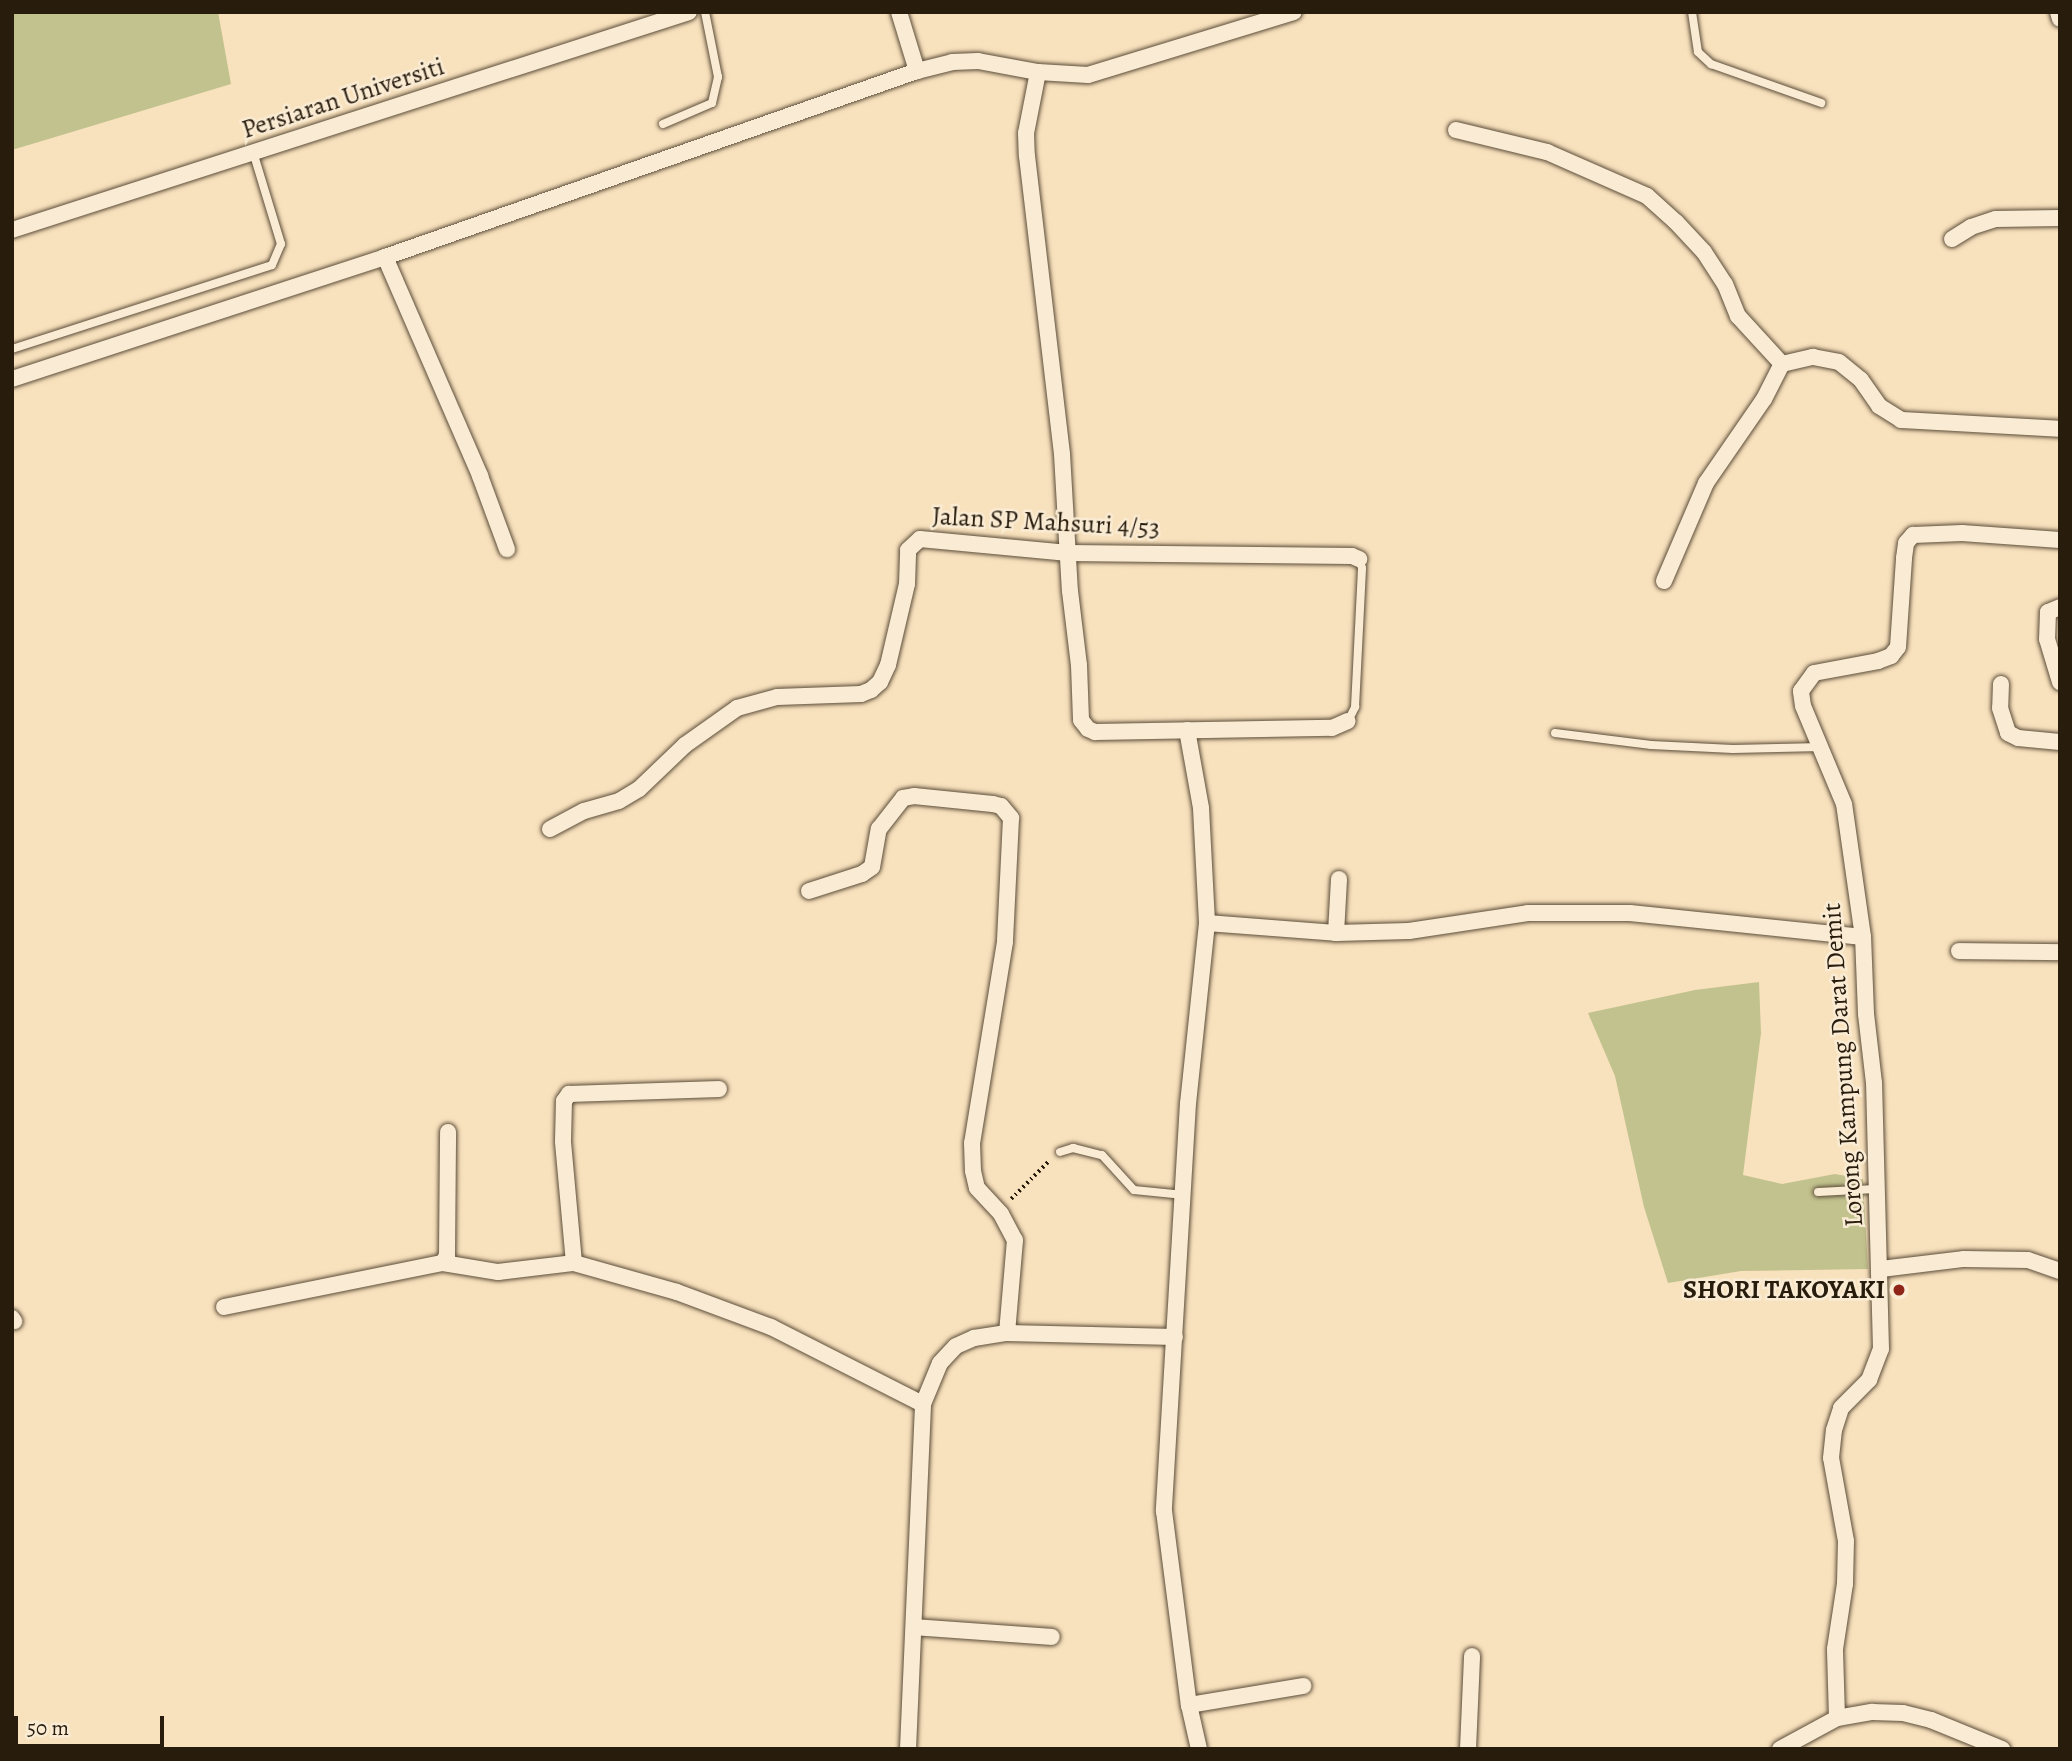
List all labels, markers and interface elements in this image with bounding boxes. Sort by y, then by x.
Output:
street label: Persiaran Universiti [238,51,448,145]
street label: Jalan SP Mahsuri 4/53 [931,500,1161,544]
street label: Lorong Kampung Darat Demit [1816,902,1870,1228]
place label: SHORI TAKOYAKI [1683,1274,1885,1306]
marker: SHORI TAKOYAKI [1891,1282,1907,1298]
scale bar [18,1702,168,1746]
text: 50 m [27,1714,69,1742]

